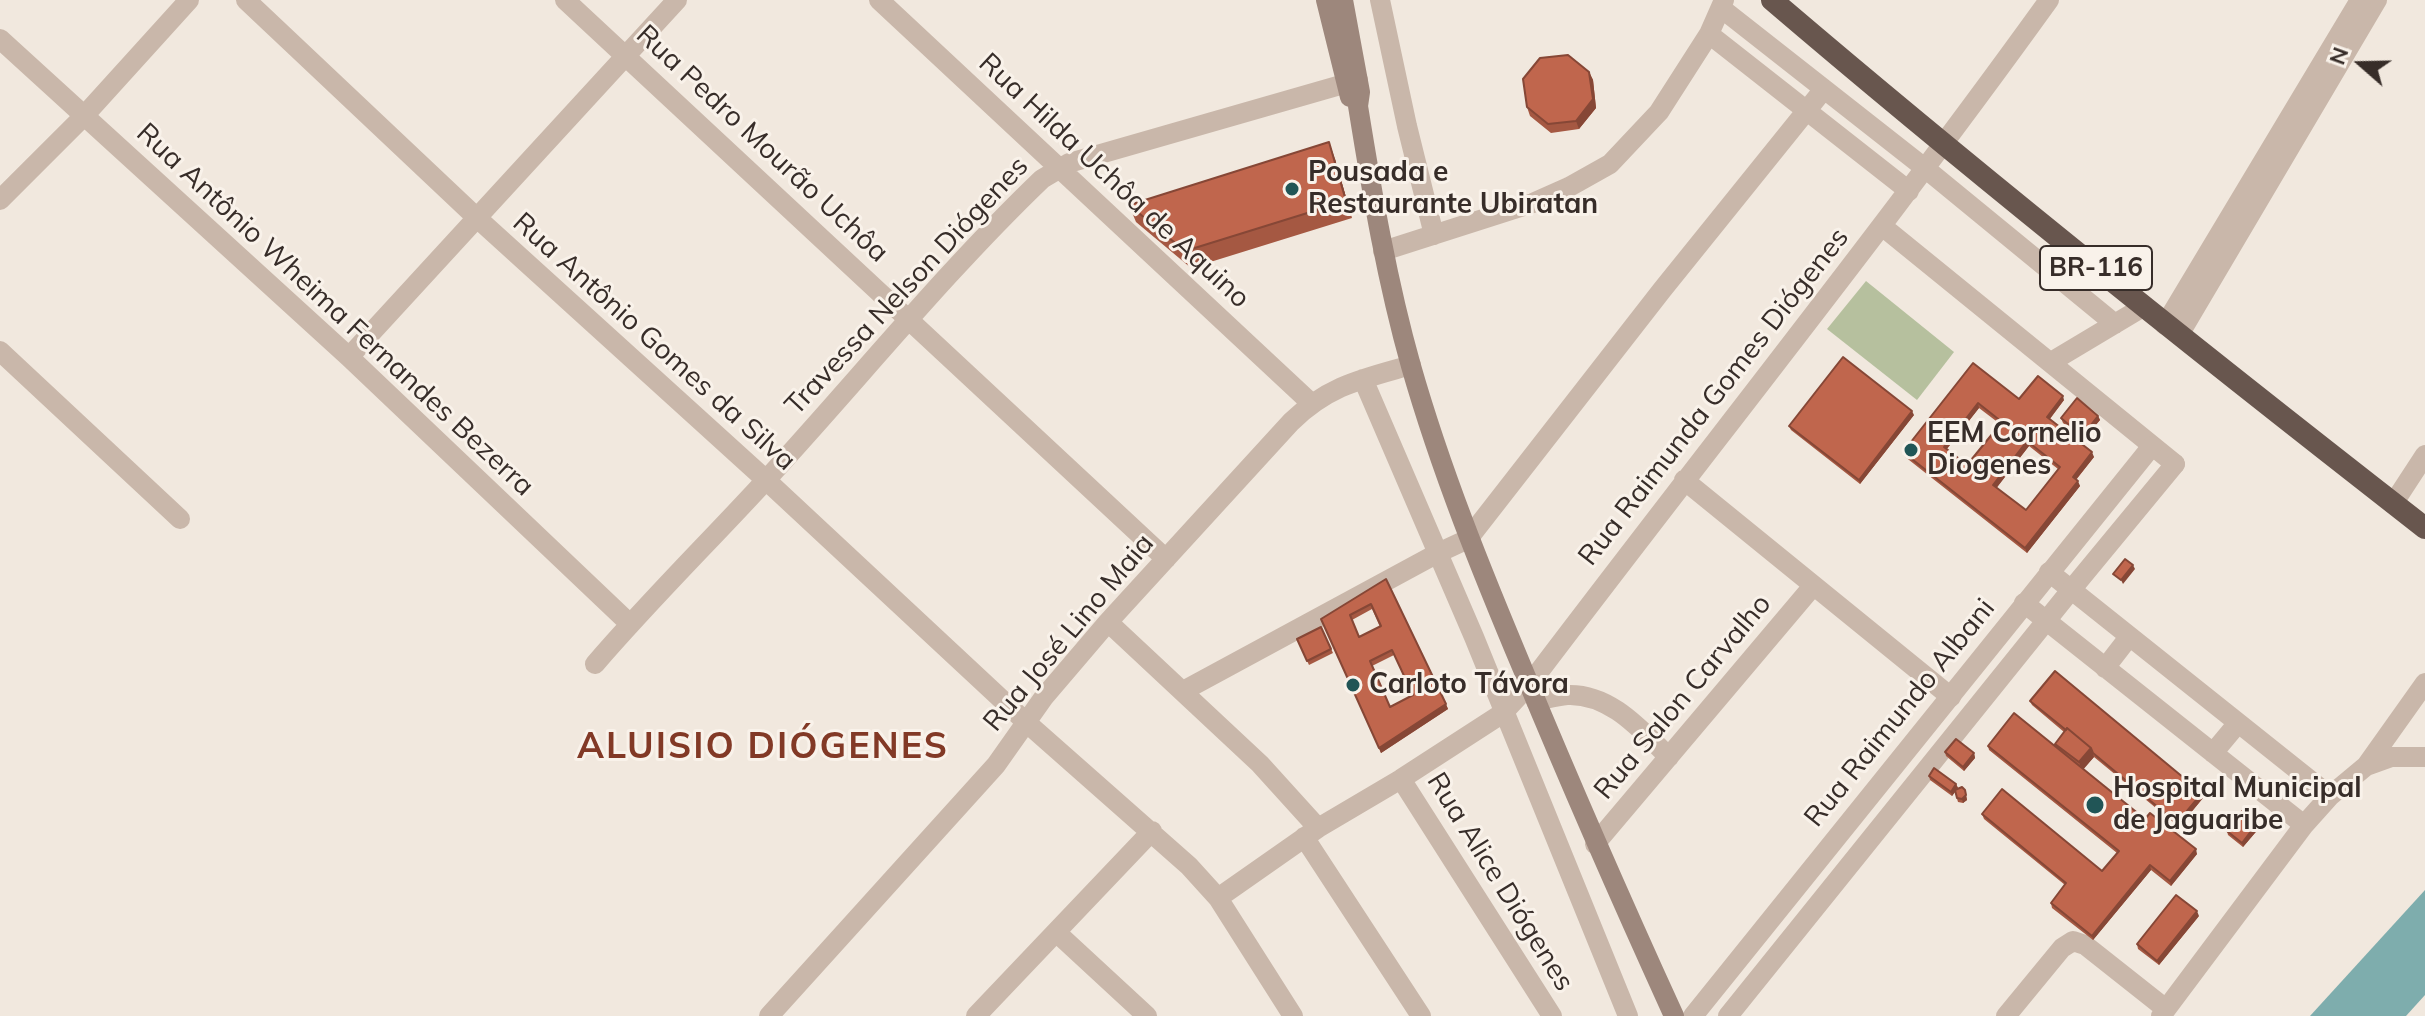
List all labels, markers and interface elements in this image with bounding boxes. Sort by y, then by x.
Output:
street label: Rua Pedro Mourão Uchôa [629,18,895,270]
north arrow [2321,24,2401,104]
text: N [2322,43,2354,68]
street label: Rua Hilda Uchôa de Aquino [972,47,1256,315]
street label: Rua Antônio Wheima Fernandes Bezerra [129,117,541,503]
street label: Travessa Nelson Diógenes [778,150,1036,422]
place label: Pousada e Restaurante Ubiratan [1308,156,1598,222]
marker: Pousada e Restaurante Ubiratan [1283,180,1301,198]
street label: Rua Antônio Gomes da Silva [506,206,802,478]
street label: Rua Raimunda Gomes Diógenes [1572,222,1856,572]
road number: BR-116 [2040,246,2152,290]
place label: EEM Cornelio Diogenes [1927,417,2102,483]
marker: EEM Cornelio Diogenes [1902,441,1920,459]
street label: Rua José Lino Maia [977,528,1161,738]
street label: Rua Salon Carvalho [1587,588,1779,806]
street label: Rua Raimundo Albani [1798,592,2002,834]
place label: Carloto Távora [1369,668,1569,702]
marker: Carloto Távora [1344,676,1362,694]
district label: ALUISIO DIÓGENES [577,725,949,769]
street label: Rua Alice Diógenes [1419,767,1581,997]
place label: Hospital Municipal de Jaguaribe [2113,772,2362,838]
marker: Hospital Municipal de Jaguaribe [2084,794,2106,816]

